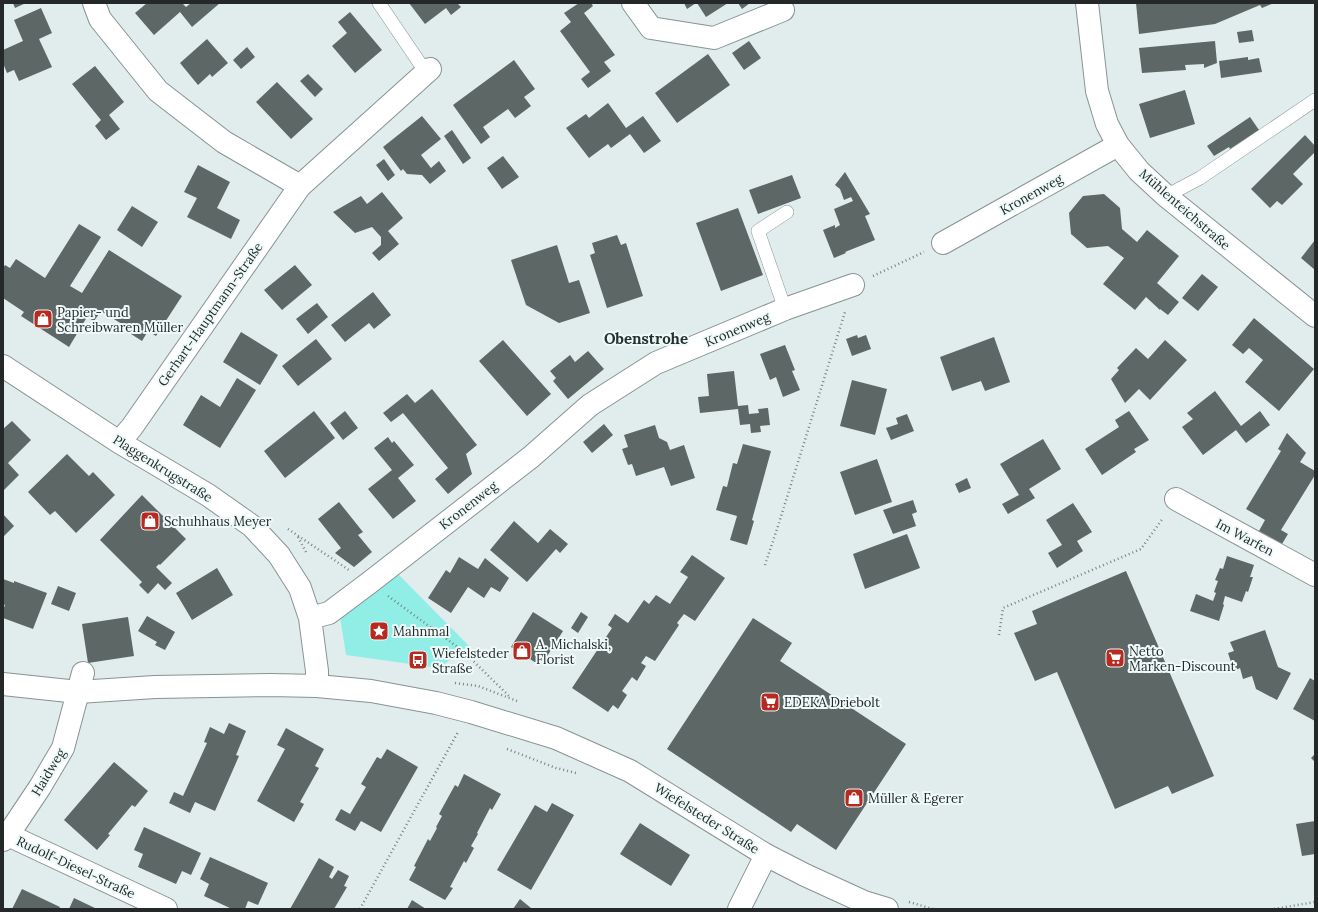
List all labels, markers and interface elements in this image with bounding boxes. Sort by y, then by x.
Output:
street label: Mühlenteichstraße [1136,165,1234,254]
street label: Kronenweg [997,170,1066,219]
street label: Gerhart-Hauptmann-Straße [154,239,267,390]
place label: Papier- und Schreibwaren Müller [57,304,184,336]
shop icon: Papier- und Schreibwaren Müller [32,308,54,330]
street label: Kronenweg [702,308,773,351]
district label: Obenstrohe [604,329,688,348]
street label: Plaggenkrugstraße [110,431,216,506]
street label: Kronenweg [436,477,501,533]
shop icon: Schuhhaus Meyer [139,510,161,532]
place label: Schuhhaus Meyer [164,513,272,530]
street label: Im Warfen [1213,515,1277,560]
place icon: Mahnmal [368,620,390,642]
place label: Mahnmal [393,623,450,640]
place label: A. Michalski, Florist [535,636,611,668]
shop icon: A. Michalski, Florist [511,640,533,662]
place label: Netto Marken-Discount [1129,643,1236,675]
place label: Wiefelsteder Straße [432,645,509,677]
supermarket icon: Netto Marken-Discount [1104,647,1126,669]
bus stop icon: Wiefelsteder Straße [407,649,429,671]
supermarket icon: EDEKA Driebolt [759,691,781,713]
place label: EDEKA Driebolt [784,694,880,711]
street label: Haidweg [28,745,70,799]
street label: Wiefelsteder Straße [651,779,762,858]
shop icon: Müller & Egerer [843,787,865,809]
place label: Müller & Egerer [868,790,964,807]
street label: Rudolf-Diesel-Straße [14,833,138,902]

